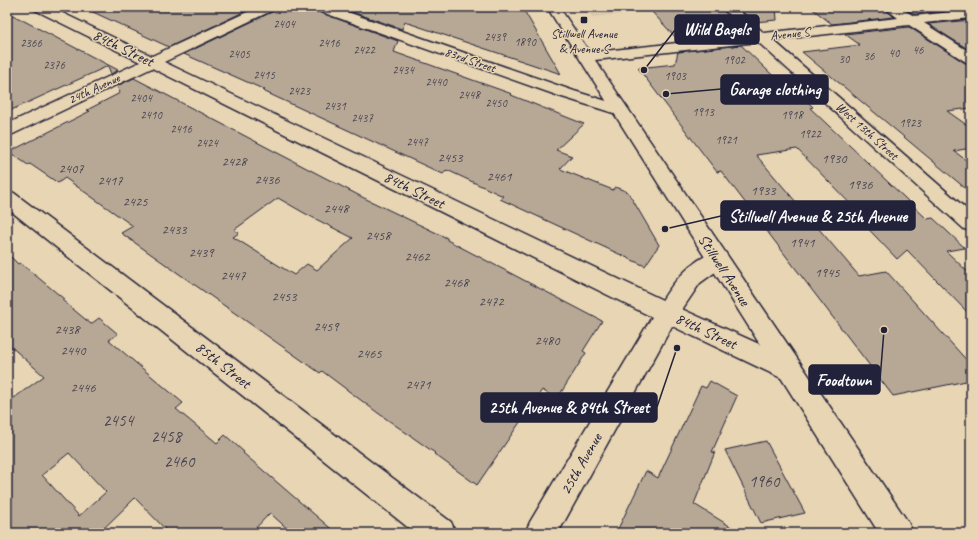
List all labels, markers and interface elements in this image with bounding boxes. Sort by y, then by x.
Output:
marker: Stillwell Avenue & Avenue S [579,15,589,25]
callout: Wild Bagels [675,15,759,44]
house number: 2404 [273,16,296,32]
text: Wild Bagels [684,19,752,40]
street label: Avenue S [770,24,813,44]
street label: 84th Street [89,25,158,72]
place label: Stillwell Avenue & Avenue S [551,26,618,57]
house number: 2439 [484,29,507,45]
house number: 1890 [514,34,537,50]
house number: 2366 [20,35,42,51]
house number: 2416 [318,35,340,51]
house number: 2422 [353,42,376,58]
house number: 46 [913,42,924,58]
street label: 83rd Street [442,44,499,77]
house number: 40 [889,45,901,61]
house number: 2405 [228,46,250,62]
house number: 36 [864,48,875,64]
house number: 30 [839,51,851,67]
house number: 1902 [723,52,746,68]
house number: 2376 [43,57,65,73]
house number: 2434 [392,62,415,78]
house number: 2415 [253,67,275,83]
house number: 1903 [664,68,687,84]
street label: 24th Avenue [66,70,123,108]
house number: 2440 [425,74,448,90]
callout: Garage clothing [721,75,828,104]
text: Garage clothing [729,79,823,100]
house number: 2423 [288,83,311,99]
house number: 2448 [458,87,481,103]
house number: 2404 [130,90,153,106]
house number: 2450 [485,95,508,111]
house number: 2431 [324,98,346,114]
street label: West 13th Street [832,99,903,164]
house number: 1913 [692,104,715,120]
house number: 2410 [140,107,163,123]
house number: 1918 [781,107,804,123]
house number: 2437 [351,110,373,126]
house number: 1923 [899,115,922,131]
house number: 2416 [170,121,192,137]
house number: 1922 [799,126,822,142]
house number: 1921 [715,132,737,148]
house number: 2447 [406,134,428,150]
house number: 2424 [196,135,219,151]
house number: 2453 [437,149,464,166]
house number: 1930 [821,150,848,167]
house number: 2428 [221,153,248,170]
house number: 2407 [58,160,84,177]
street label: 84th Street [380,167,449,214]
house number: 2461 [486,168,512,185]
house number: 2436 [254,171,280,188]
house number: 2417 [97,172,123,189]
house number: 1936 [847,176,873,193]
house number: 1933 [750,182,777,199]
house number: 2425 [122,193,148,210]
house number: 2448 [323,200,350,217]
callout: Stillwell Avenue & 25th Avenue [721,201,915,230]
text: Stillwell Avenue & 25th Avenue [729,206,909,227]
house number: 2433 [161,221,188,238]
house number: 2458 [365,227,392,244]
street label: Stillwell Avenue [693,230,756,311]
house number: 1941 [789,234,815,251]
house number: 2439 [188,244,215,261]
house number: 2462 [404,248,431,265]
house number: 1945 [814,264,840,281]
house number: 2447 [220,267,246,284]
house number: 2468 [443,274,470,291]
house number: 2453 [271,288,298,305]
house number: 2472 [478,293,505,310]
street label: 84th Street [672,308,741,355]
house number: 2459 [313,318,340,335]
house number: 2438 [54,321,81,338]
house number: 2480 [534,332,561,349]
street label: 85th Street [191,337,256,394]
house number: 2440 [60,342,87,359]
house number: 2465 [356,345,382,362]
callout: Foodtown [809,365,880,394]
text: Foodtown [816,370,873,391]
house number: 2471 [405,376,431,393]
house number: 2446 [70,379,96,396]
callout: 25th Avenue & 84th Street [481,393,657,422]
text: 25th Avenue & 84th Street [489,397,652,418]
house number: 2454 [103,410,136,431]
house number: 2458 [151,426,184,447]
street label: 25th Avenue [555,428,607,498]
house number: 2460 [164,451,196,472]
house number: 1960 [749,471,781,492]

